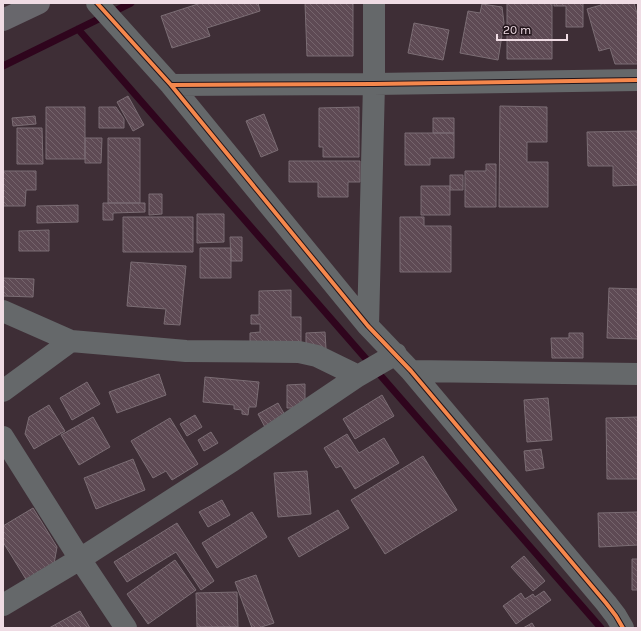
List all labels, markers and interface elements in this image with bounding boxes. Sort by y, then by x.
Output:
scale bar [497,16,567,42]
text: 20 m [503,23,531,37]

